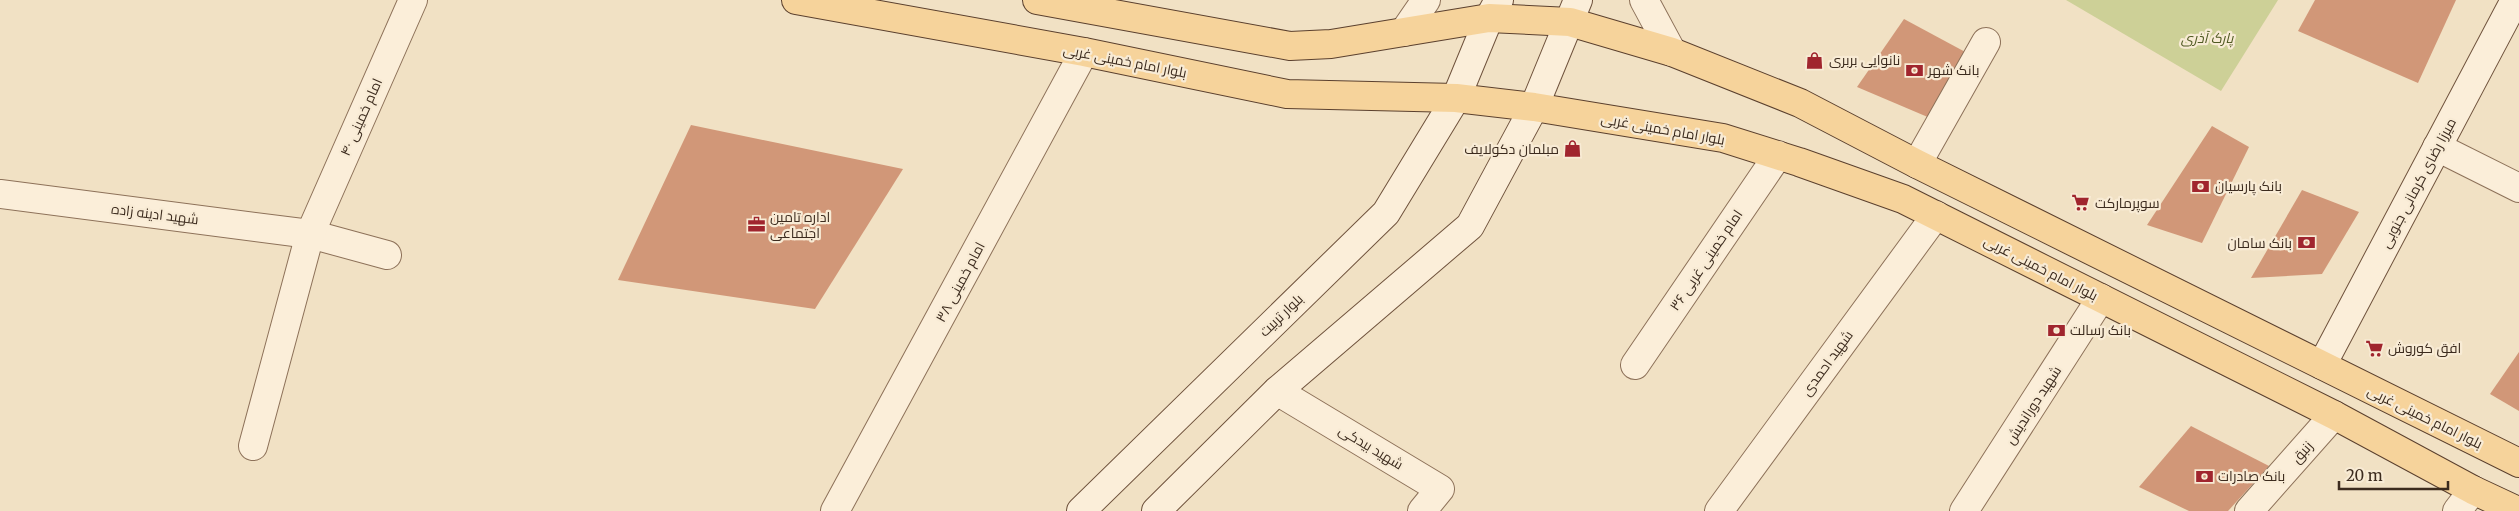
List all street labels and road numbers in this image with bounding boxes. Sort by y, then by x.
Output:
street label: بلوار امام خمینی غربی [1061,40,1188,83]
street label: امام خمینی ۴۰ [336,75,387,159]
street label: بلوار امام خمینی غربی [1599,109,1726,150]
street label: میرزا رضای کرمانی جنوبی [2376,115,2460,251]
street label: شهید ادینه زاده [110,200,200,228]
street label: امام خمینی غربی ۳۶ [1665,206,1747,315]
street label: بلوار امام خمینی غربی [1981,231,2101,305]
street label: ۳۸ امام خمینی [931,239,990,326]
street label: بلوار تربیت [1255,290,1307,340]
street label: شهید احمدی [1797,327,1857,399]
street label: شهید دوراندیش [2001,362,2065,448]
street label: بلوار امام خمینی غربی [2364,381,2485,454]
street label: شهید بیدکی [1335,421,1407,473]
street label: زنبق [2287,437,2317,467]

